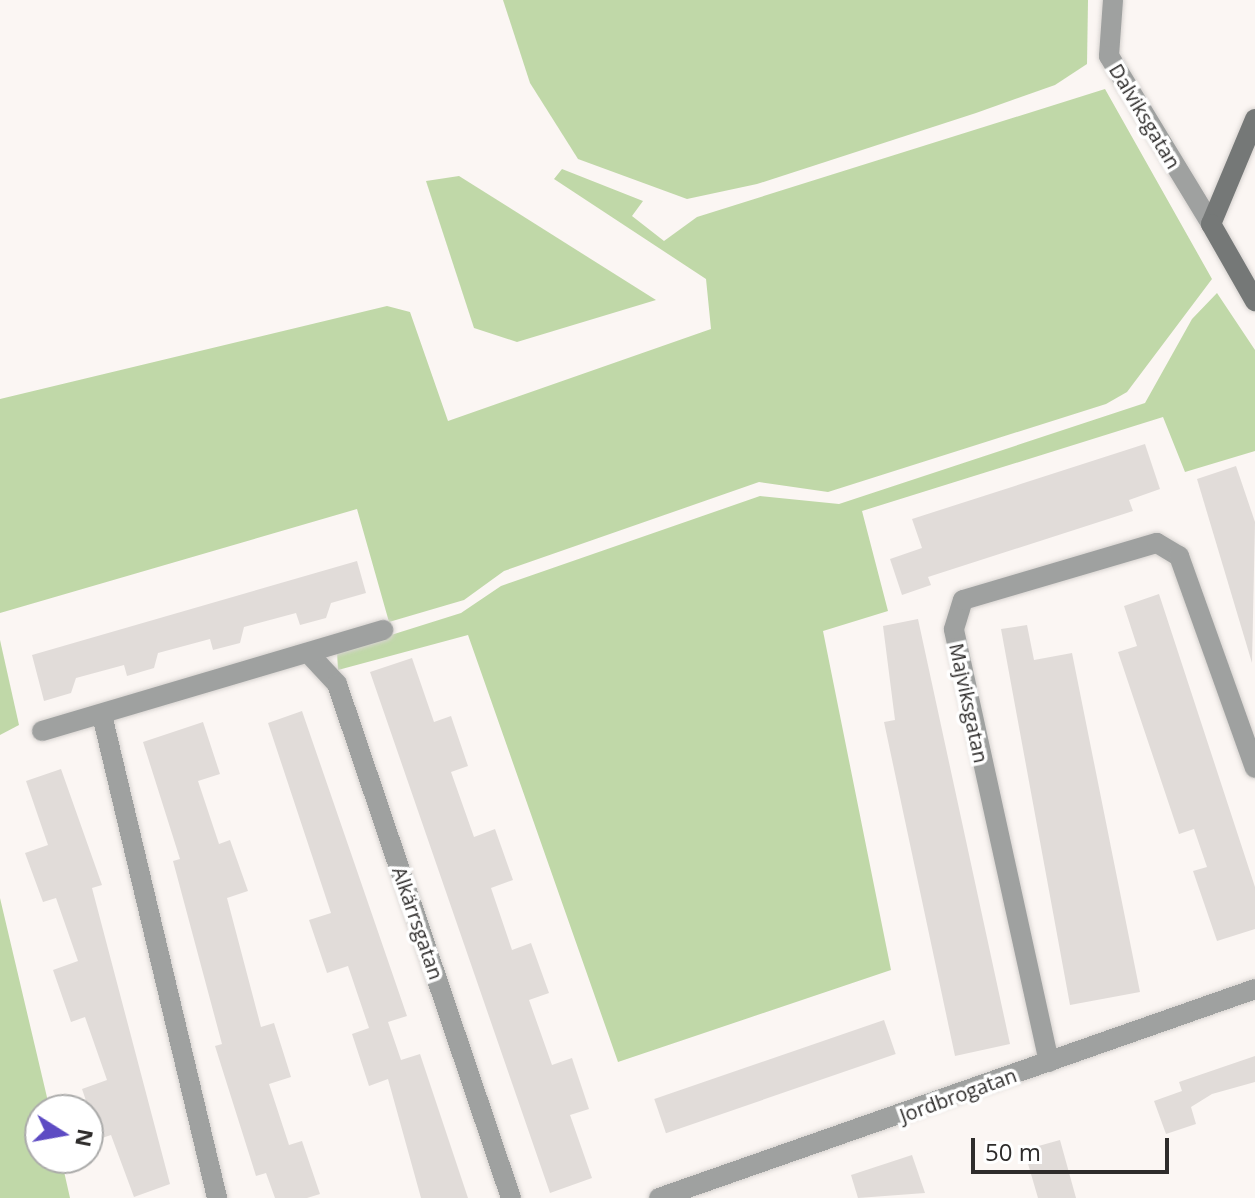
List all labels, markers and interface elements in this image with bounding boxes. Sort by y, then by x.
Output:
street label: Dalviksgatan [1104,59,1186,173]
street label: Majviksgatan [945,641,993,765]
street label: Alkärrsgatan [387,863,449,983]
street label: Jordbrogatan [896,1063,1020,1127]
north arrow [24,1094,104,1174]
scale bar [975,1122,1173,1172]
text: N [69,1127,102,1150]
text: 50 m [985,1135,1041,1168]

